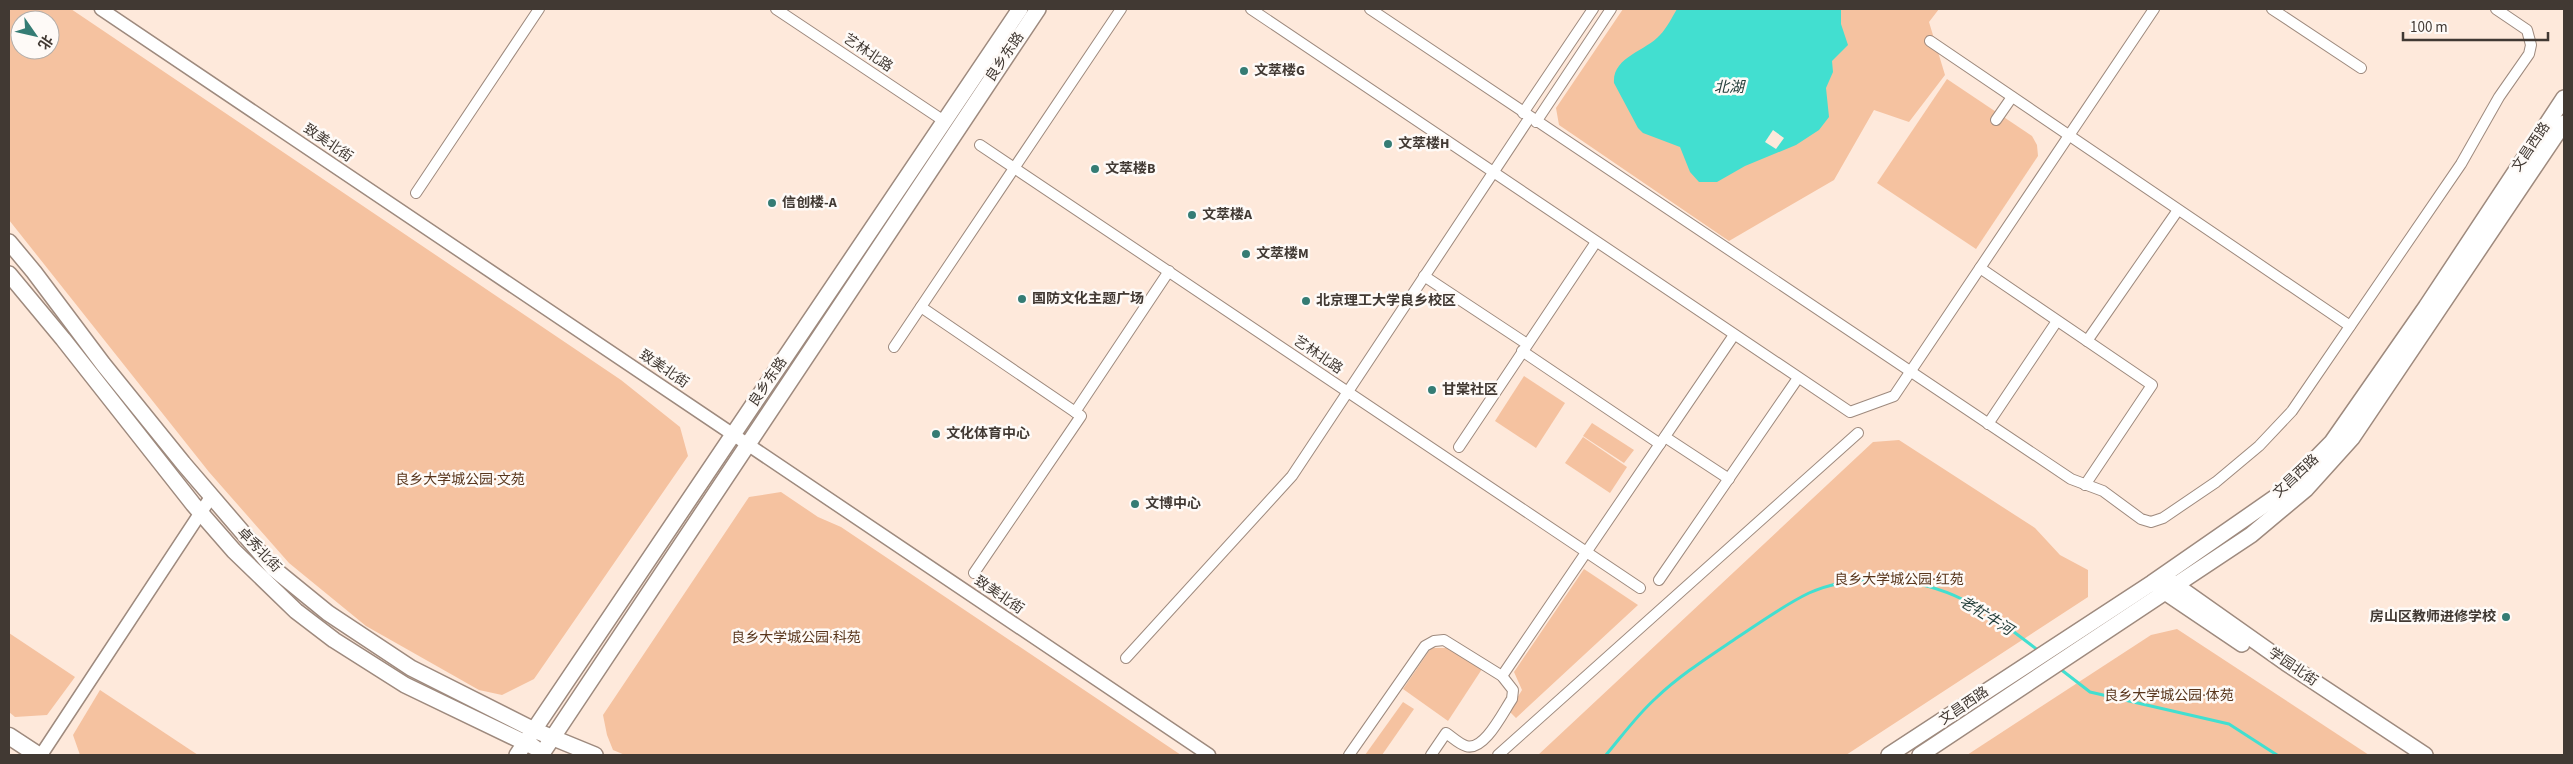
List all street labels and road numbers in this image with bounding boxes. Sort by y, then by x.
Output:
street label: 良乡东路 [981,28,1029,86]
street label: 艺林北路 [839,29,897,77]
street label: 文昌西路 [2507,118,2555,176]
street label: 致美北街 [299,119,357,167]
street label: 艺林北路 [1289,331,1347,379]
street label: 致美北街 [635,345,693,393]
street label: 良乡东路 [744,353,792,411]
street label: 文昌西路 [2269,450,2323,502]
street label: 卓秀北街 [232,523,286,577]
street label: 致美北街 [970,571,1028,619]
street label: 学园北街 [2264,643,2322,691]
street label: 文昌西路 [1935,682,1993,730]

